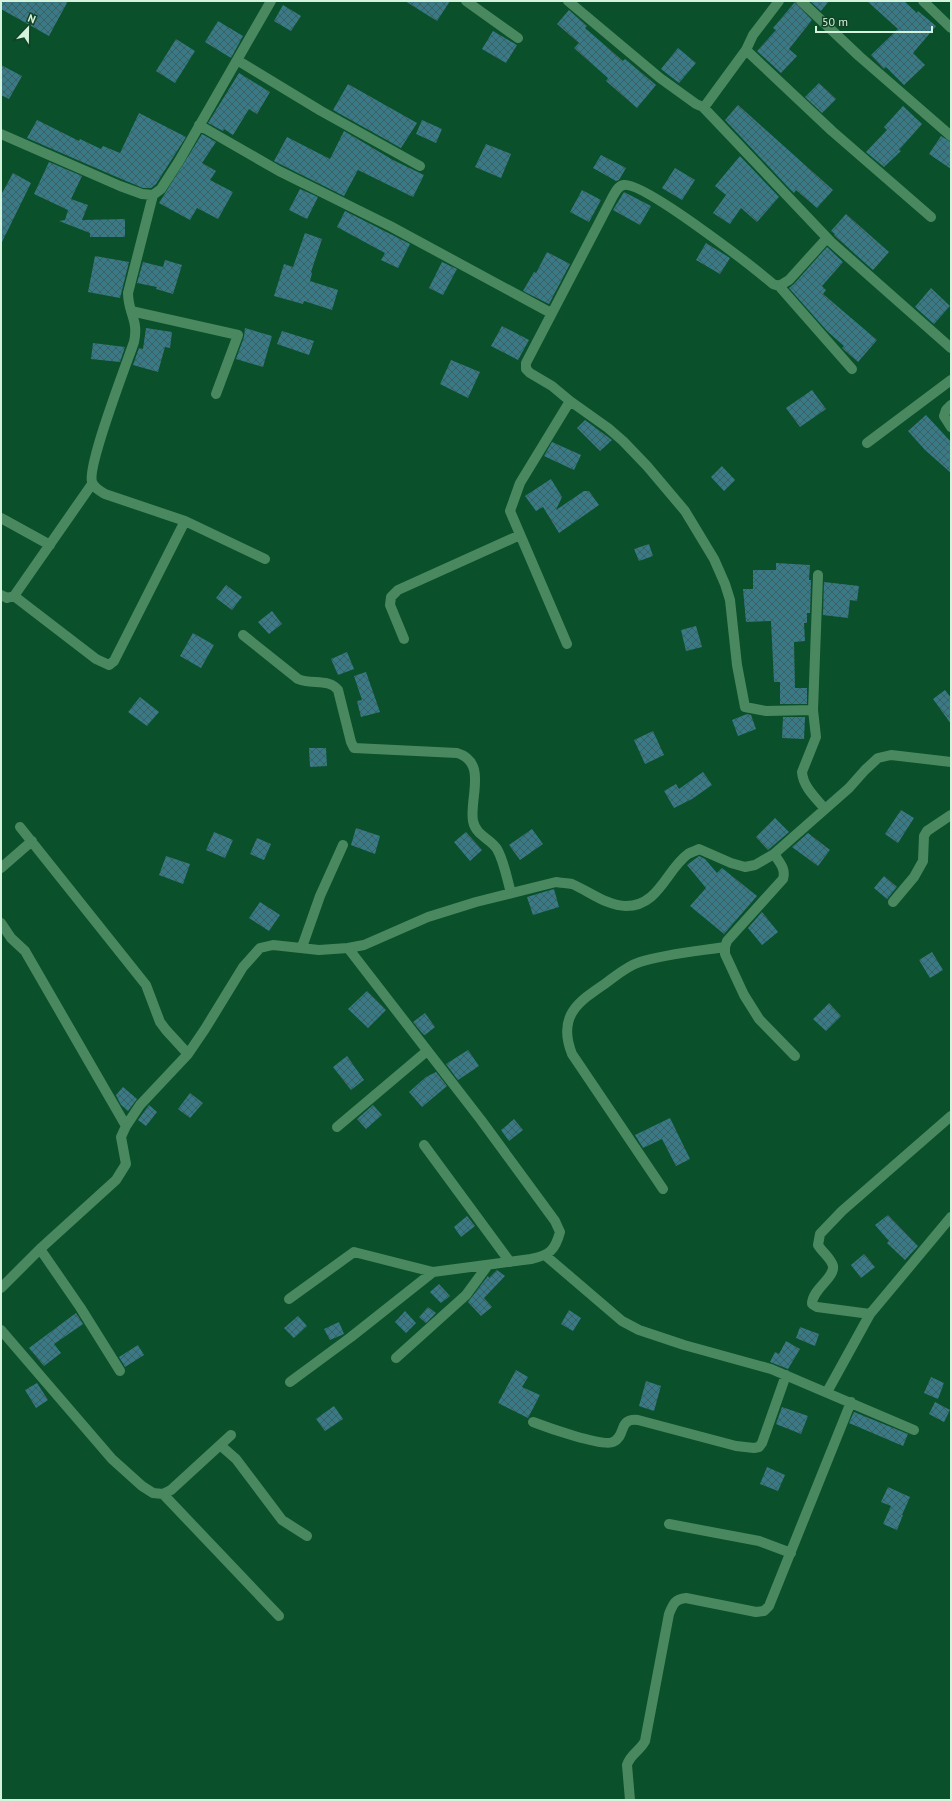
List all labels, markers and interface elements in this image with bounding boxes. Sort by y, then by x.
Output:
north arrow [8,8,48,48]
scale bar [816,8,932,34]
text: N [26,11,38,27]
text: 50 m [822,14,848,29]

